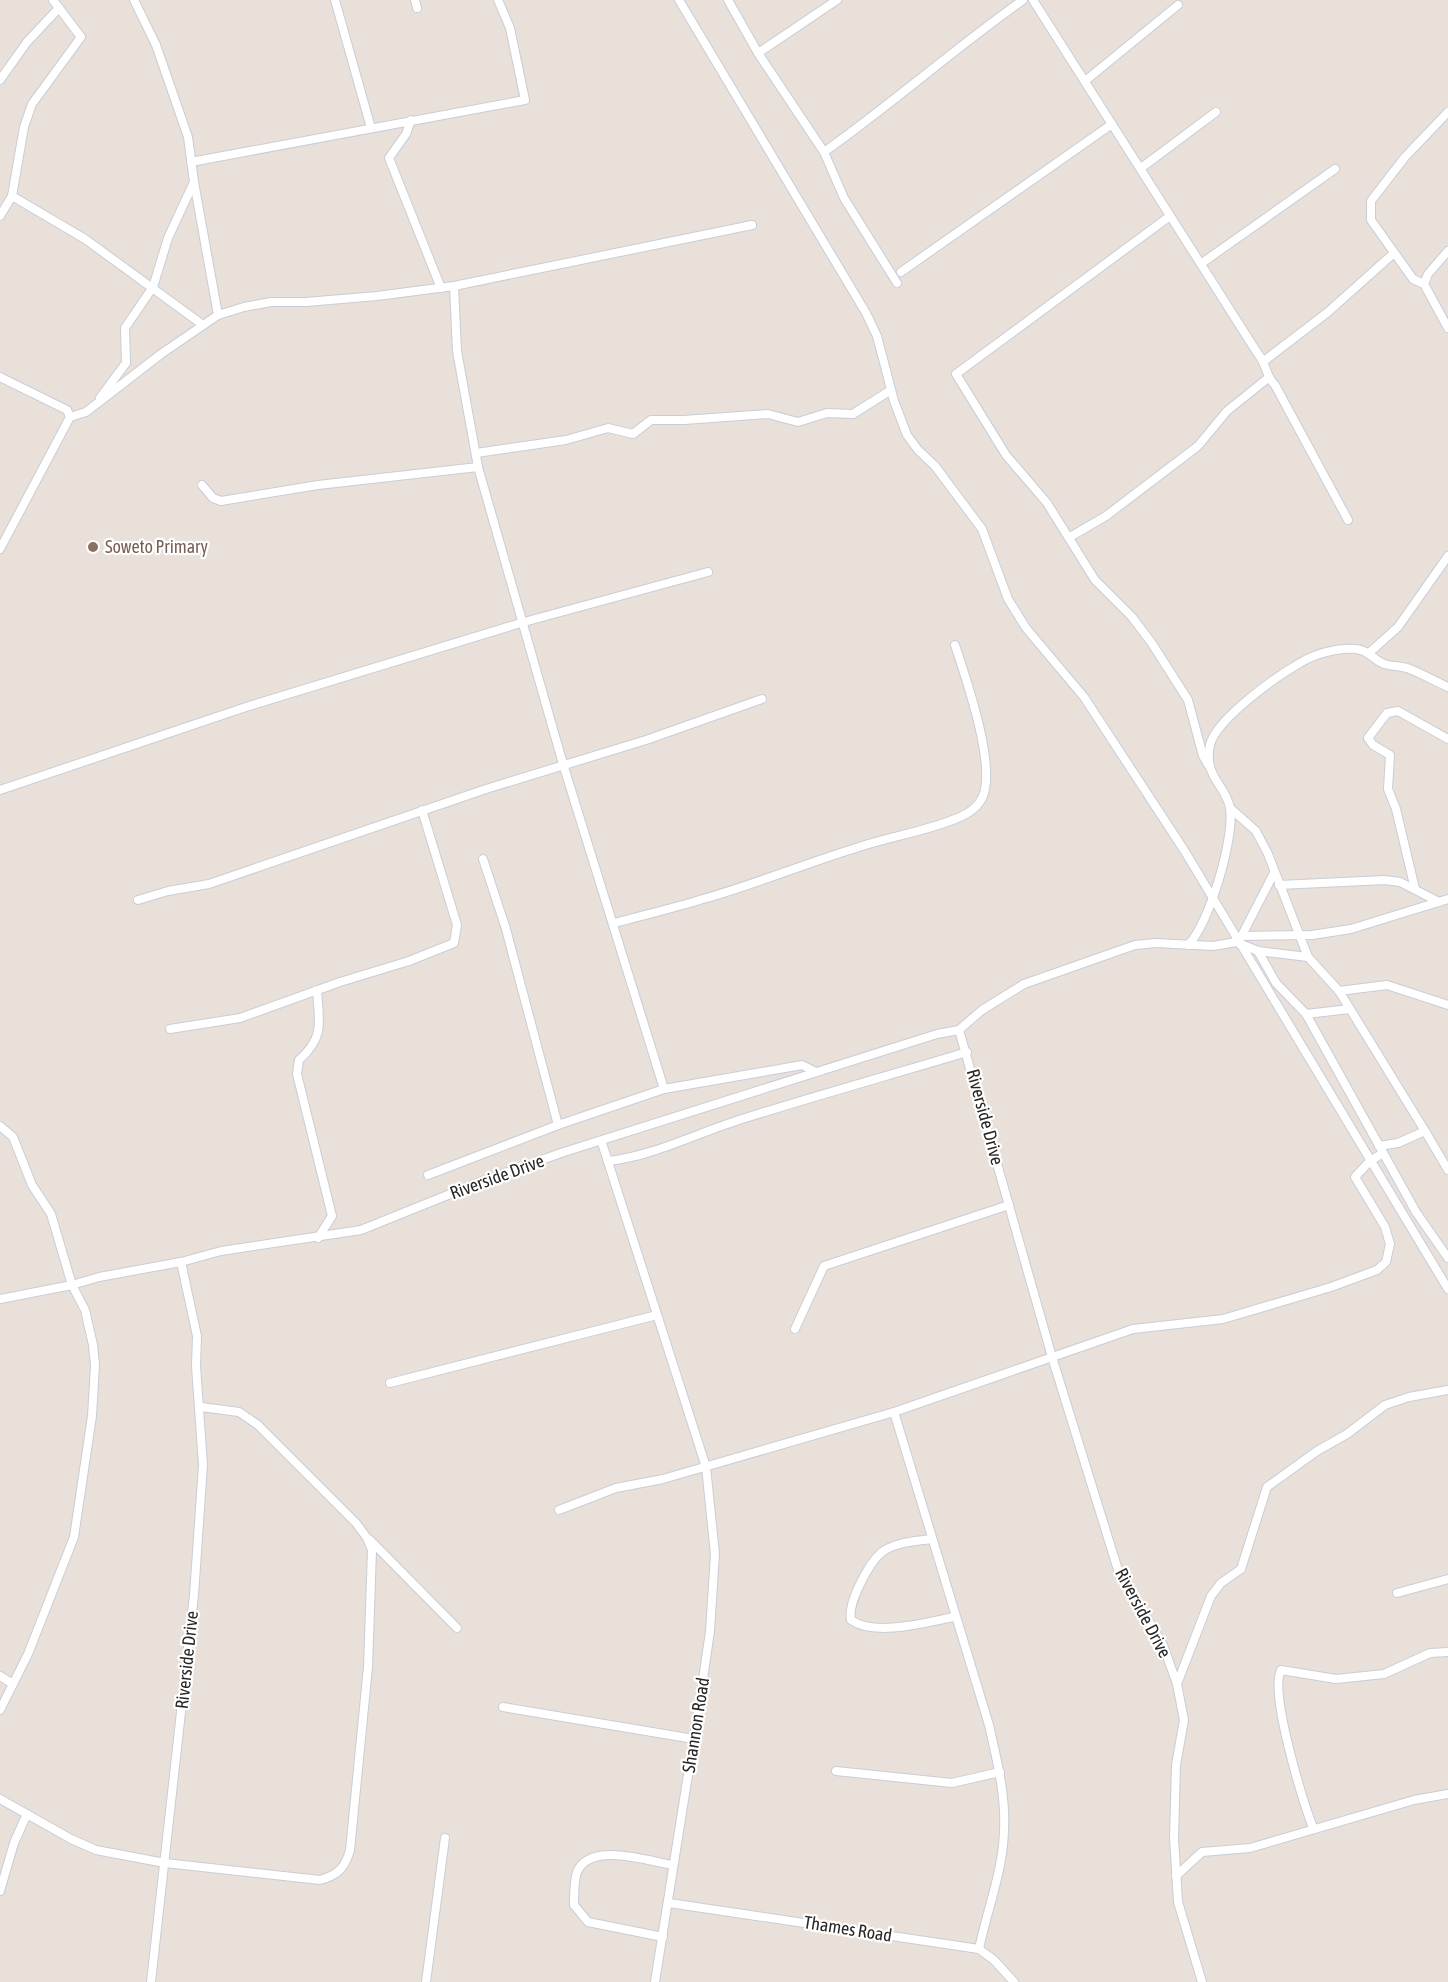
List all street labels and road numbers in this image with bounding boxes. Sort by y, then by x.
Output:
street label: Riverside Drive [963,1067,1008,1167]
street label: Riverside Drive [447,1150,547,1203]
street label: Riverside Drive [1111,1564,1176,1661]
street label: Riverside Drive [171,1610,202,1710]
street label: Shannon Road [678,1676,713,1774]
street label: Thames Road [802,1911,894,1946]

